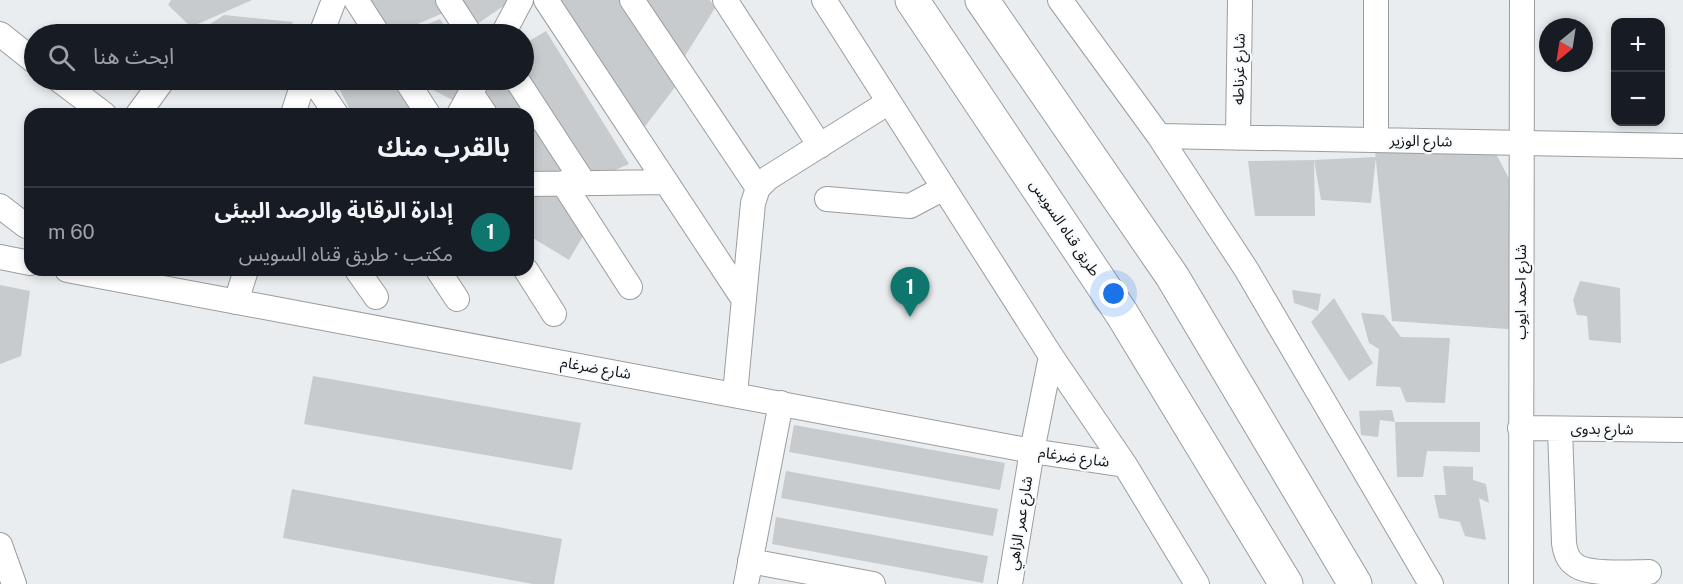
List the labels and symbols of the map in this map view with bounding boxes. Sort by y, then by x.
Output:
north arrow [1539,18,1593,72]
street label: شارع غرناطه [1229,33,1252,105]
street label: شارع الوزير [1388,131,1453,154]
street label: طريق قناه السويس [1025,176,1104,280]
street label: شارع احمد ايوب [1512,244,1533,340]
pin: 1 [890,268,930,317]
your location [1099,279,1128,308]
street label: شارع ضرغام [559,353,633,386]
street label: شارع بدوى [1570,419,1634,442]
street label: شارع ضرغام [1037,443,1111,474]
street label: شارع عمر الزاهي [1004,474,1039,572]

